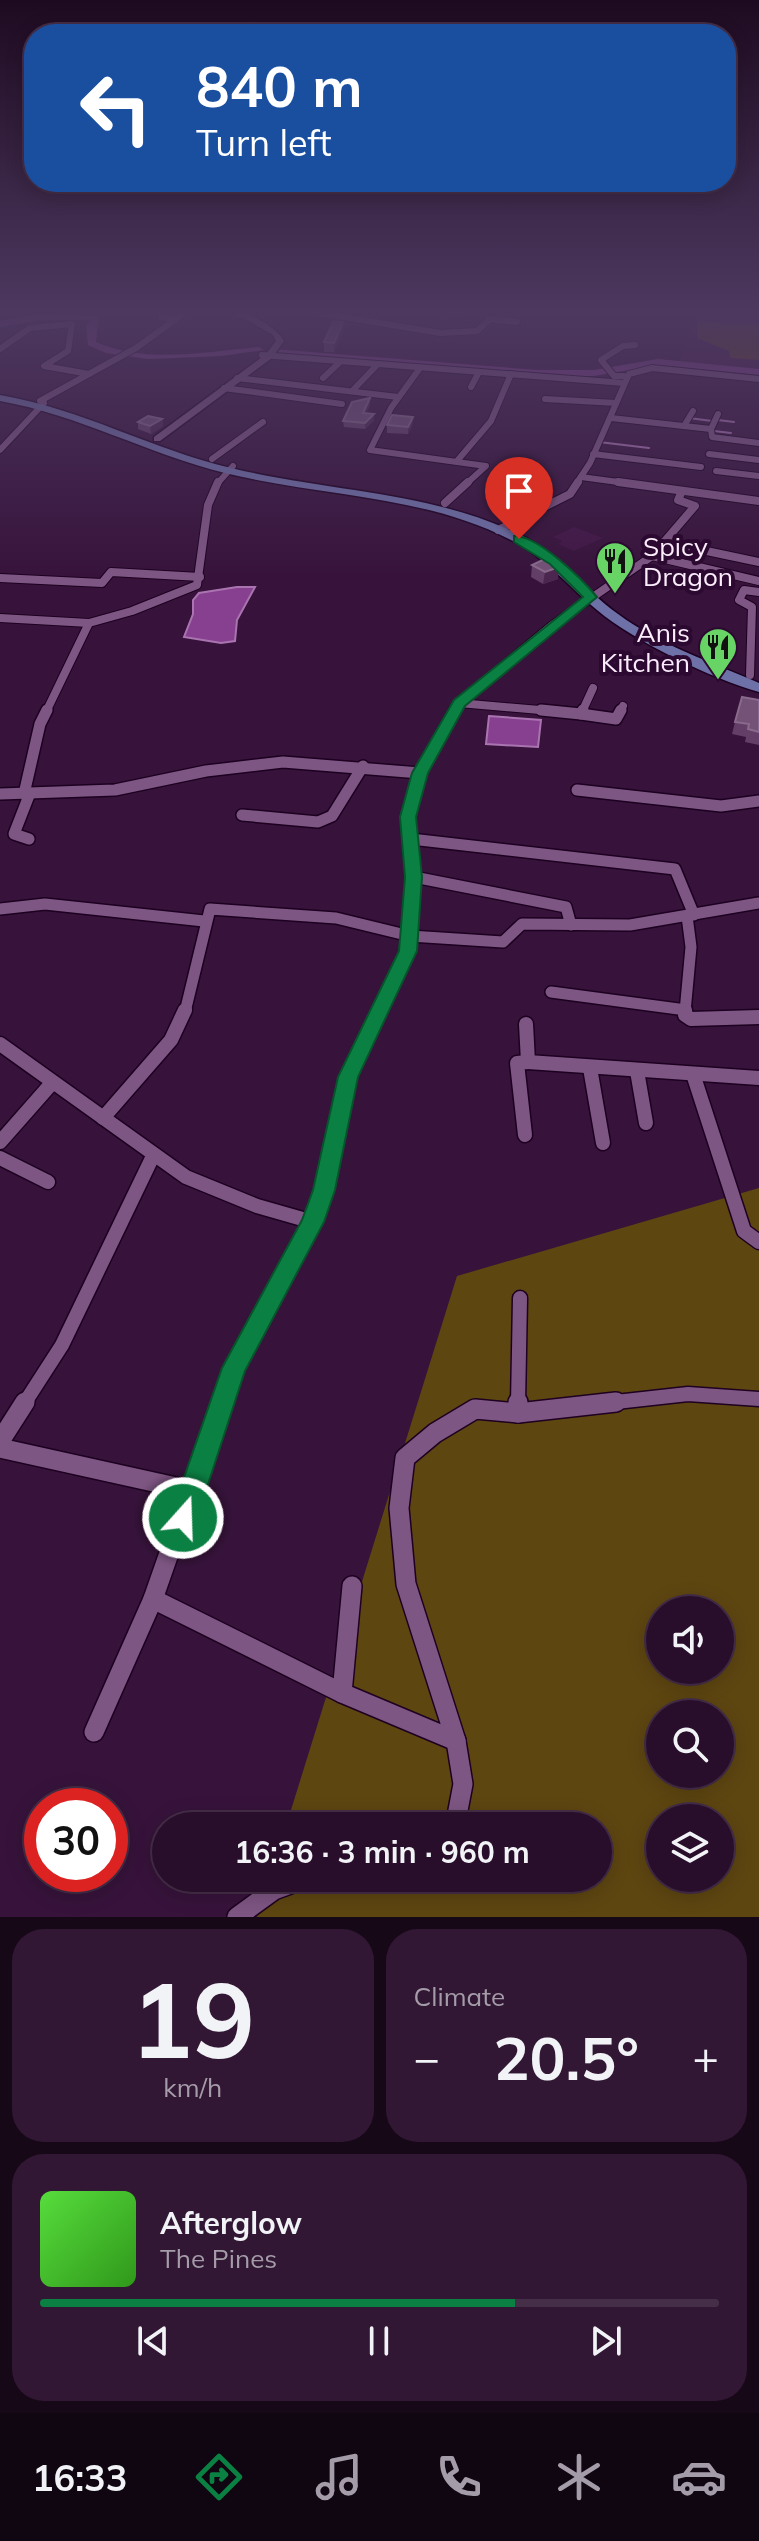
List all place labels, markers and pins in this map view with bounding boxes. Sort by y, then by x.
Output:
pin [485,457,553,539]
place label: Spicy Dragon [643,530,733,593]
restaurant icon: Spicy Dragon [594,540,636,595]
place label: Anis Kitchen [601,616,690,679]
restaurant icon: Anis Kitchen [697,626,739,681]

